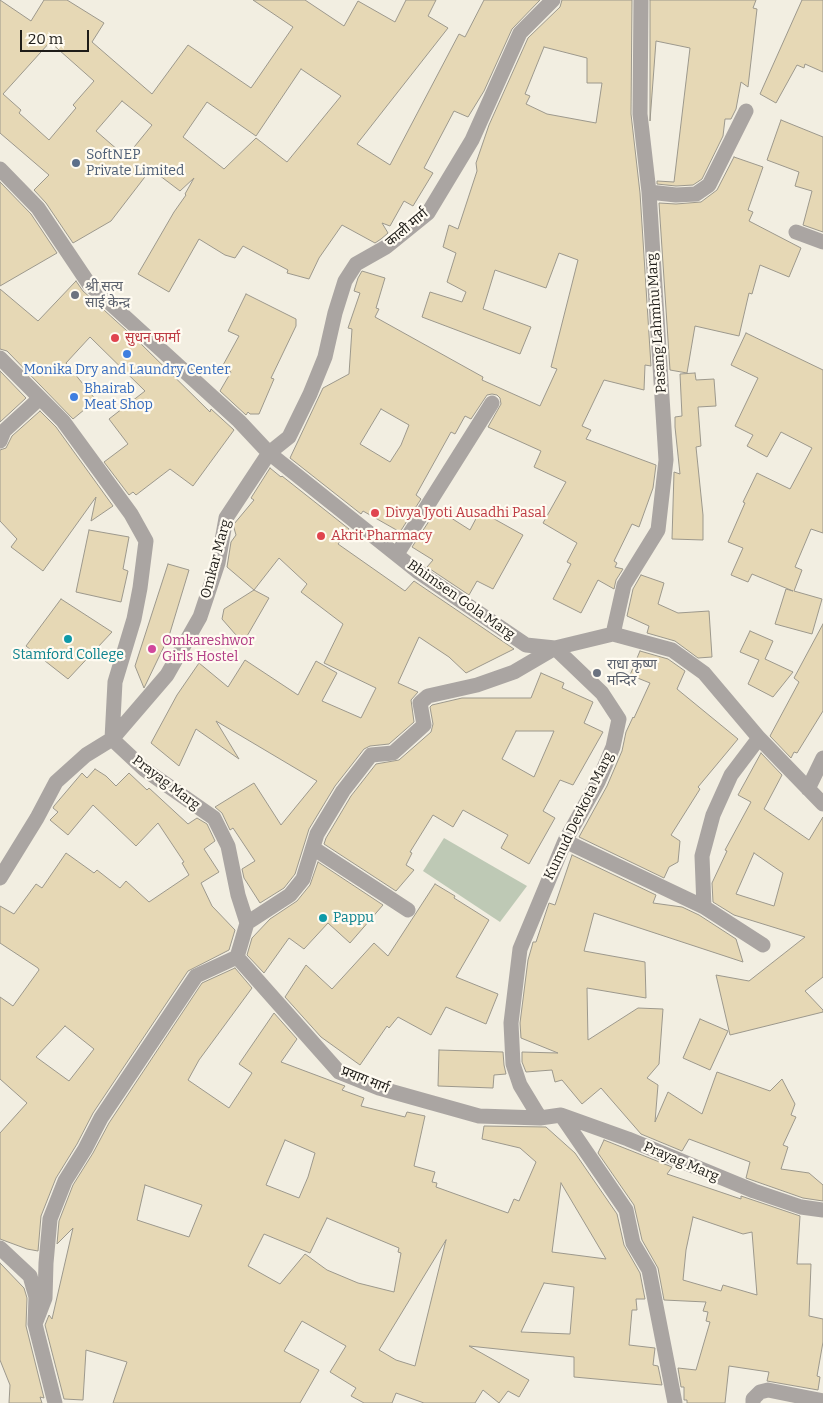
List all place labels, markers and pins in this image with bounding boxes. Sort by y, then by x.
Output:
place label: SoftNEP Private Limited [86,147,184,180]
marker: SoftNEP Private Limited [70,157,82,169]
place label: श्री सत्य साई केन्द्र [85,279,130,312]
marker: श्री सत्य साई केन्द्र [69,289,81,301]
place label: सुधन फार्मा [125,330,180,346]
marker: सुधन फार्मा [109,332,121,344]
marker: Monika Dry and Laundry Center [121,348,133,360]
place label: Monika Dry and Laundry Center [24,362,230,378]
place label: Bhairab Meat Shop [84,381,153,414]
marker: Bhairab Meat Shop [68,391,80,403]
place label: Divya Jyoti Ausadhi Pasal [385,505,546,521]
marker: Divya Jyoti Ausadhi Pasal [369,507,381,519]
place label: Akrit Pharmacy [331,528,432,544]
marker: Akrit Pharmacy [315,530,327,542]
marker: Stamford College [62,633,74,645]
place label: Omkareshwor Girls Hostel [162,633,254,666]
marker: Omkareshwor Girls Hostel [146,643,158,655]
place label: Stamford College [12,647,124,663]
place label: राधा कृष्ण मन्दिर [607,657,657,690]
marker: राधा कृष्ण मन्दिर [591,667,603,679]
place label: Pappu [333,910,374,926]
marker: Pappu [317,912,329,924]

